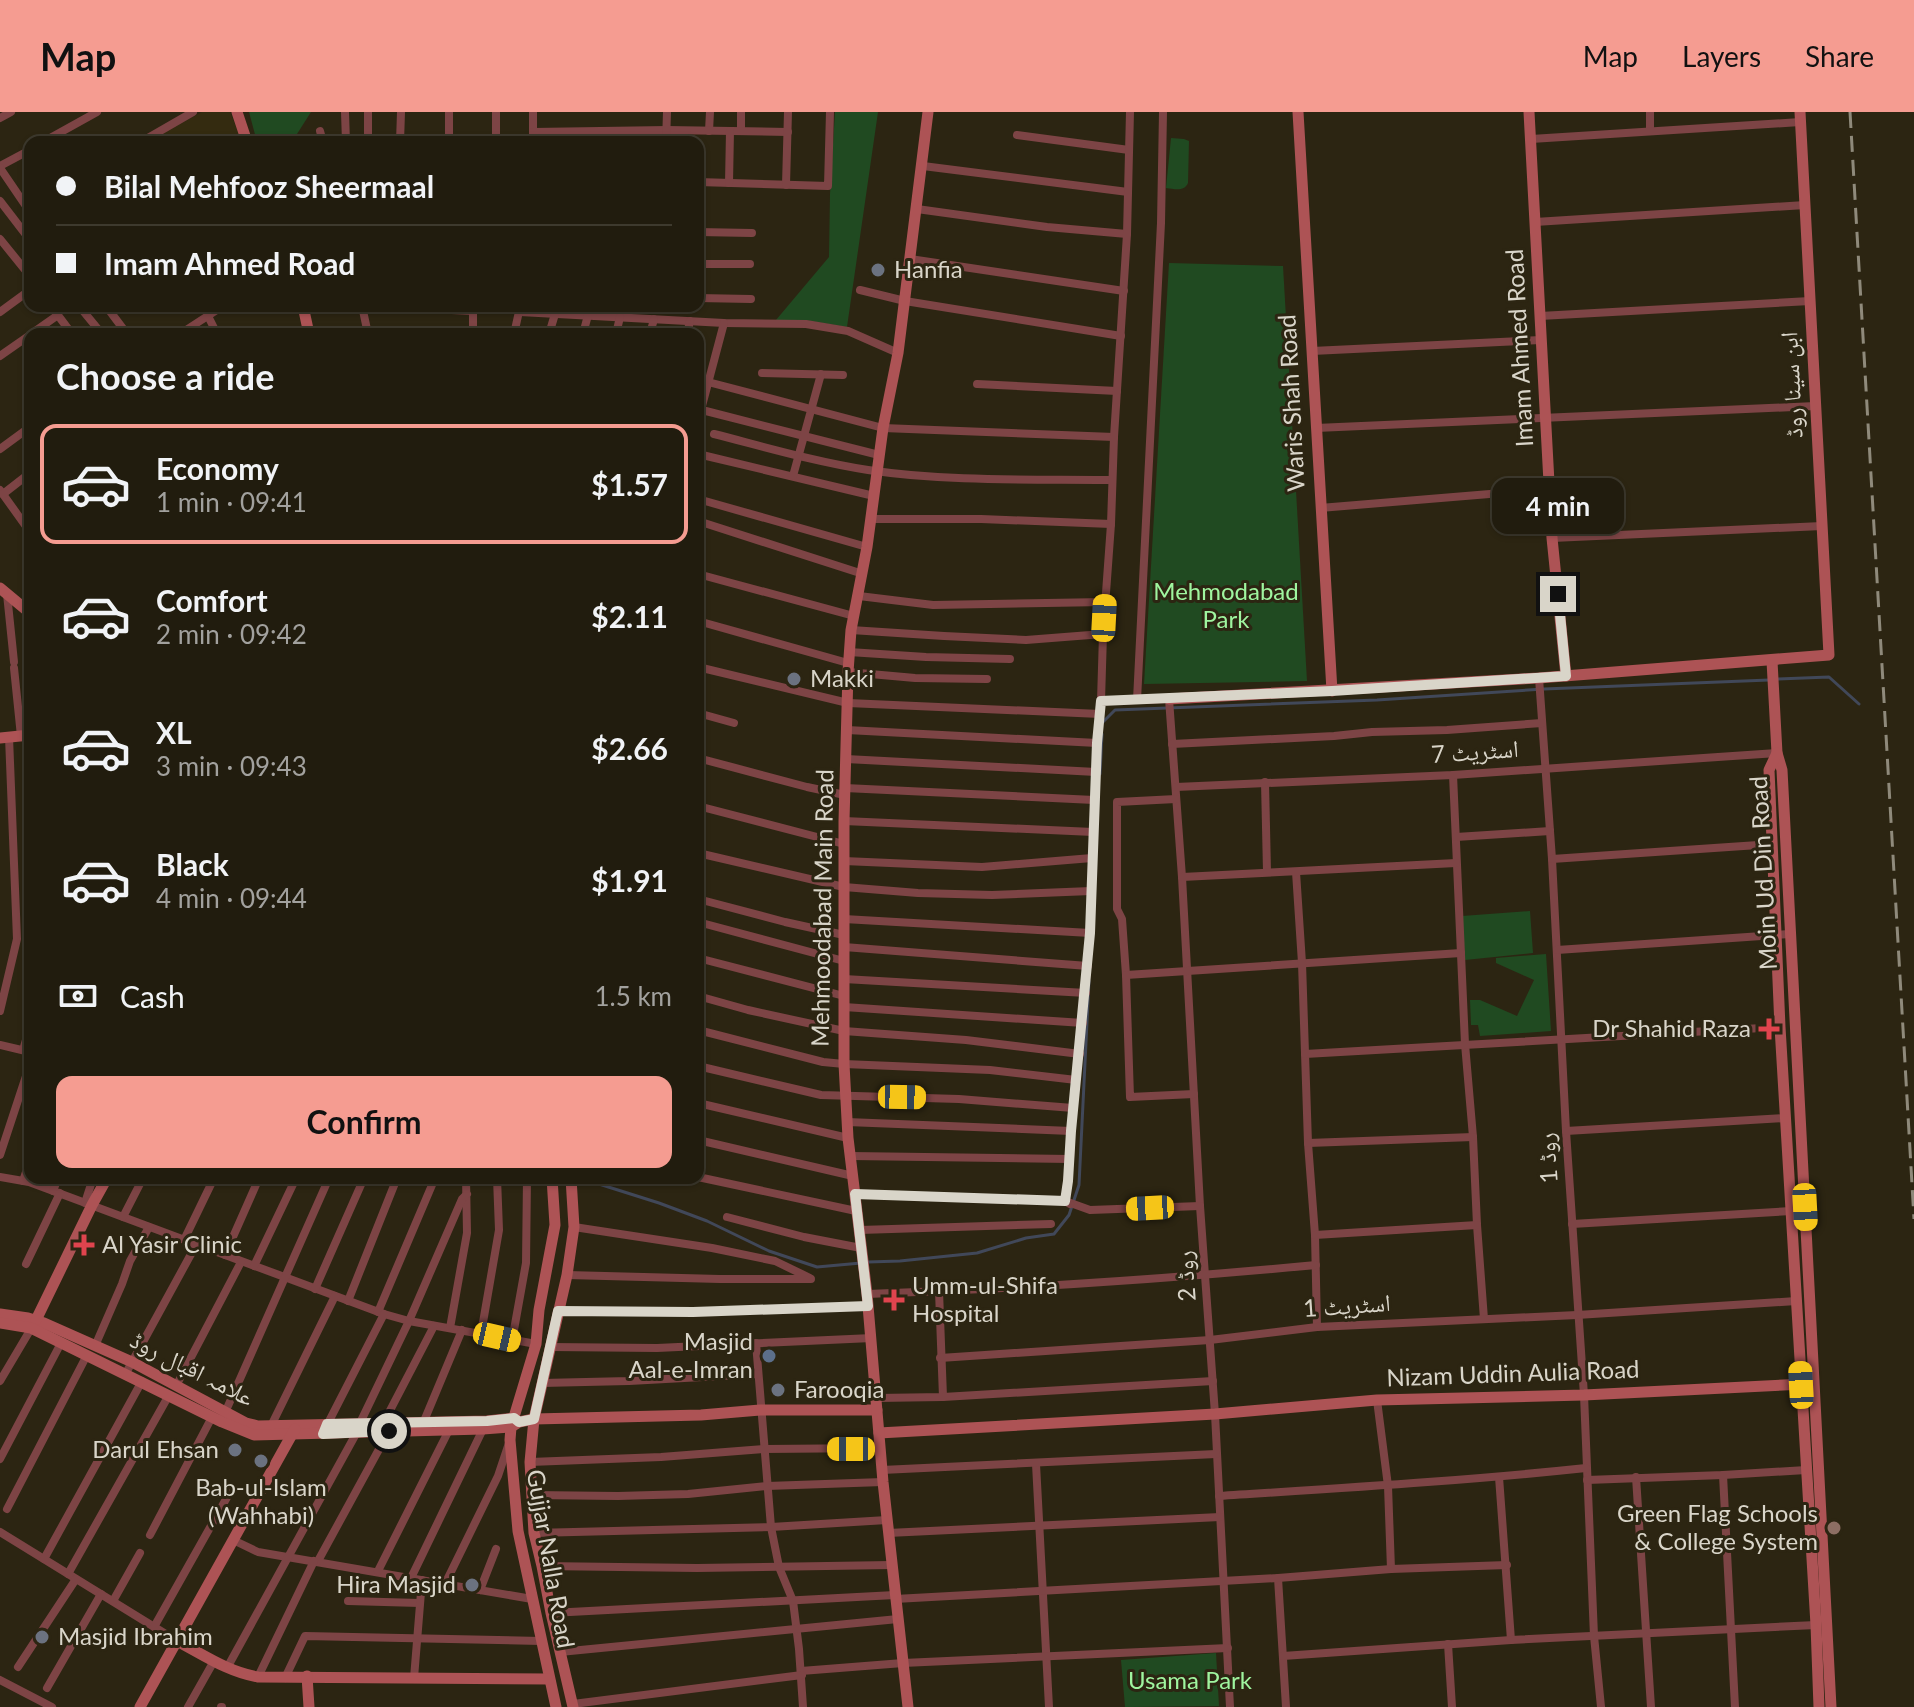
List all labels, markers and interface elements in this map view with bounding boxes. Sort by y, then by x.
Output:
text: Map [40,33,116,79]
text: Map [1583,39,1638,73]
text: Layers [1682,39,1761,73]
text: Share [1805,39,1874,73]
text: Bilal Mehfooz Sheermaal [104,168,434,204]
text: Imam Ahmed Road [104,245,355,281]
street label: Imam Ahmed Road [1499,248,1538,448]
place label: Hanfia [894,254,963,283]
marker: Hanfia [869,261,887,279]
street label: Waris Shah Road [1271,314,1310,492]
street label: ابن سینا روڈ [1773,331,1809,439]
text: Choose a ride [56,354,275,398]
icon: car [60,448,132,520]
text: Economy [156,450,279,486]
text: $1.57 [591,466,668,502]
callout: 4 min [1492,478,1624,534]
text: 1 min · 09:41 [156,486,307,518]
text: 4 min [1526,490,1590,522]
park label: Mehmodabad Park [1153,576,1299,633]
route end [1540,576,1576,612]
icon: car [60,580,132,652]
text: Comfort [156,582,268,618]
car [1091,593,1117,643]
text: $2.11 [591,598,668,634]
text: 2 min · 09:42 [156,618,307,650]
place label: Makki [810,663,874,692]
marker: Makki [785,670,803,688]
icon: car [60,712,132,784]
text: XL [156,714,192,750]
text: $2.66 [591,730,668,766]
street label: اسٹریٹ 7 [1430,733,1520,768]
text: 3 min · 09:43 [156,750,307,782]
street label: Mehmoodabad Main Road [805,769,838,1047]
street label: Moin Ud Din Road [1743,775,1782,971]
icon: car [60,844,132,916]
text: Black [156,846,229,882]
text: $1.91 [591,862,668,898]
text: 4 min · 09:44 [156,882,307,914]
icon: cash [56,974,100,1018]
text: Cash [120,978,185,1014]
text: 1.5 km [594,980,672,1012]
place label: Dr Shahid Raza [1592,1013,1751,1042]
marker: Dr Shahid Raza [1758,1018,1780,1040]
button: Confirm [56,1076,672,1168]
car [878,1085,926,1109]
street label: روڈ 1 [1530,1132,1563,1184]
car [1792,1182,1818,1232]
car [1125,1195,1175,1221]
place label: Al Yasir Clinic [102,1229,242,1258]
marker: Al Yasir Clinic [73,1234,95,1256]
street label: روڈ 2 [1168,1250,1201,1302]
place label: Umm-ul-Shifa Hospital [912,1270,1058,1327]
street label: اسٹریٹ 1 [1302,1287,1392,1322]
marker: Umm-ul-Shifa Hospital [883,1289,905,1311]
car [471,1320,523,1354]
street label: علامہ اقبال روڈ [126,1324,259,1412]
place label: Masjid Aal-e-Imran [629,1326,753,1383]
marker: Masjid Aal-e-Imran [760,1347,778,1365]
street label: Nizam Uddin Aulia Road [1386,1354,1640,1391]
car [1788,1360,1814,1410]
place label: Farooqia [794,1374,884,1403]
marker: Farooqia [769,1381,787,1399]
route start [371,1413,407,1449]
place label: Darul Ehsan [92,1434,219,1463]
car [827,1437,875,1461]
marker: Darul Ehsan [226,1441,244,1459]
marker: Bab-ul-Islam (Wahhabi) [252,1452,270,1470]
street label: Gujjar Nalla Road [521,1467,581,1650]
place label: Bab-ul-Islam (Wahhabi) [195,1472,327,1529]
place label: Green Flag Schools & College System [1617,1498,1818,1555]
marker: Green Flag Schools & College System [1825,1519,1843,1537]
place label: Hira Masjid [336,1569,456,1598]
marker: Hira Masjid [463,1576,481,1594]
place label: Masjid Ibrahim [58,1621,213,1650]
marker: Masjid Ibrahim [33,1628,51,1646]
park label: Usama Park [1128,1665,1253,1694]

